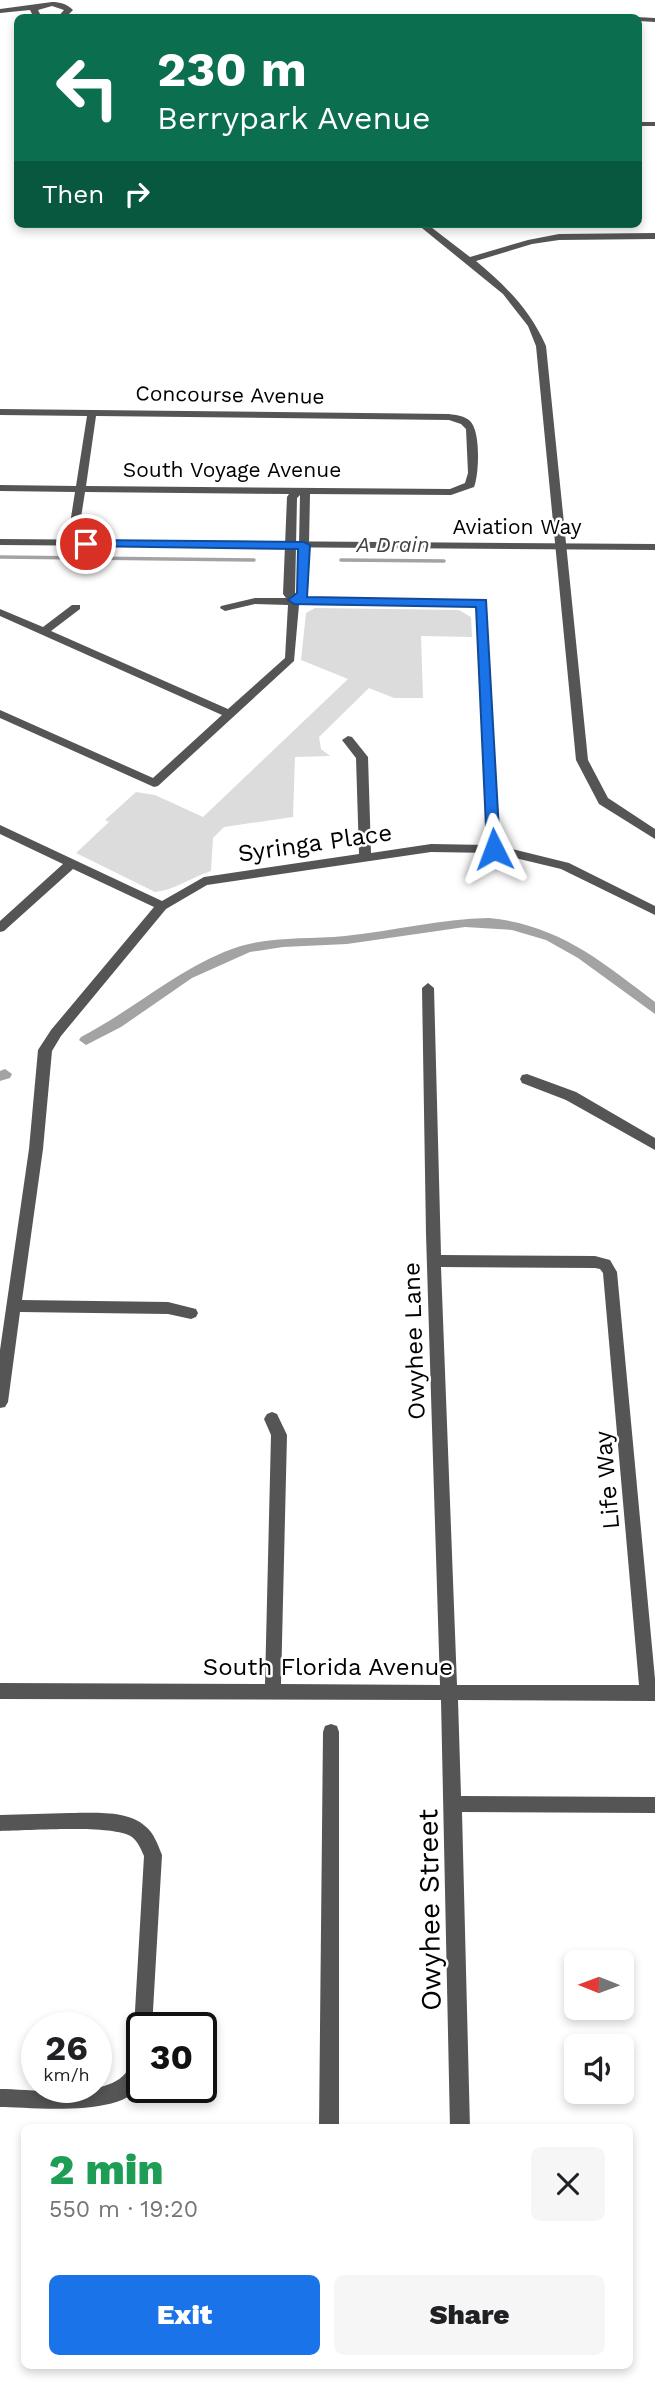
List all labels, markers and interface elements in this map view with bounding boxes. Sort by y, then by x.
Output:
text: 230 m [157,40,307,98]
icon: left [42,42,133,133]
text: Berrypark Avenue [157,99,430,137]
icon: right [118,175,156,213]
text: Then [42,179,104,209]
street label: Concourse Avenue [135,380,325,409]
street label: South Voyage Avenue [123,457,341,482]
pin [56,514,116,574]
street label: Aviation Way [452,514,582,539]
icon: arrive [67,525,105,563]
water label: A Drain [355,532,430,557]
position arrow [457,812,531,886]
street label: Syringa Place [236,818,394,868]
street label: Owyhee Lane [397,1262,431,1420]
street label: Life Way [589,1429,625,1530]
street label: South Florida Avenue [203,1653,453,1681]
street label: Owyhee Street [411,1808,448,2011]
north arrow [564,1950,634,2020]
map controls [564,1950,634,2104]
speed limit sign: 30 [126,2012,217,2103]
text: 26 [45,2027,88,2069]
button: sound [564,2034,634,2104]
text: km/h [43,2064,90,2085]
text: 2 min [49,2145,163,2194]
button: close [531,2147,605,2221]
text: 550 m · 19:20 [49,2196,198,2223]
button: Exit [49,2275,320,2355]
button: Share [334,2275,605,2355]

